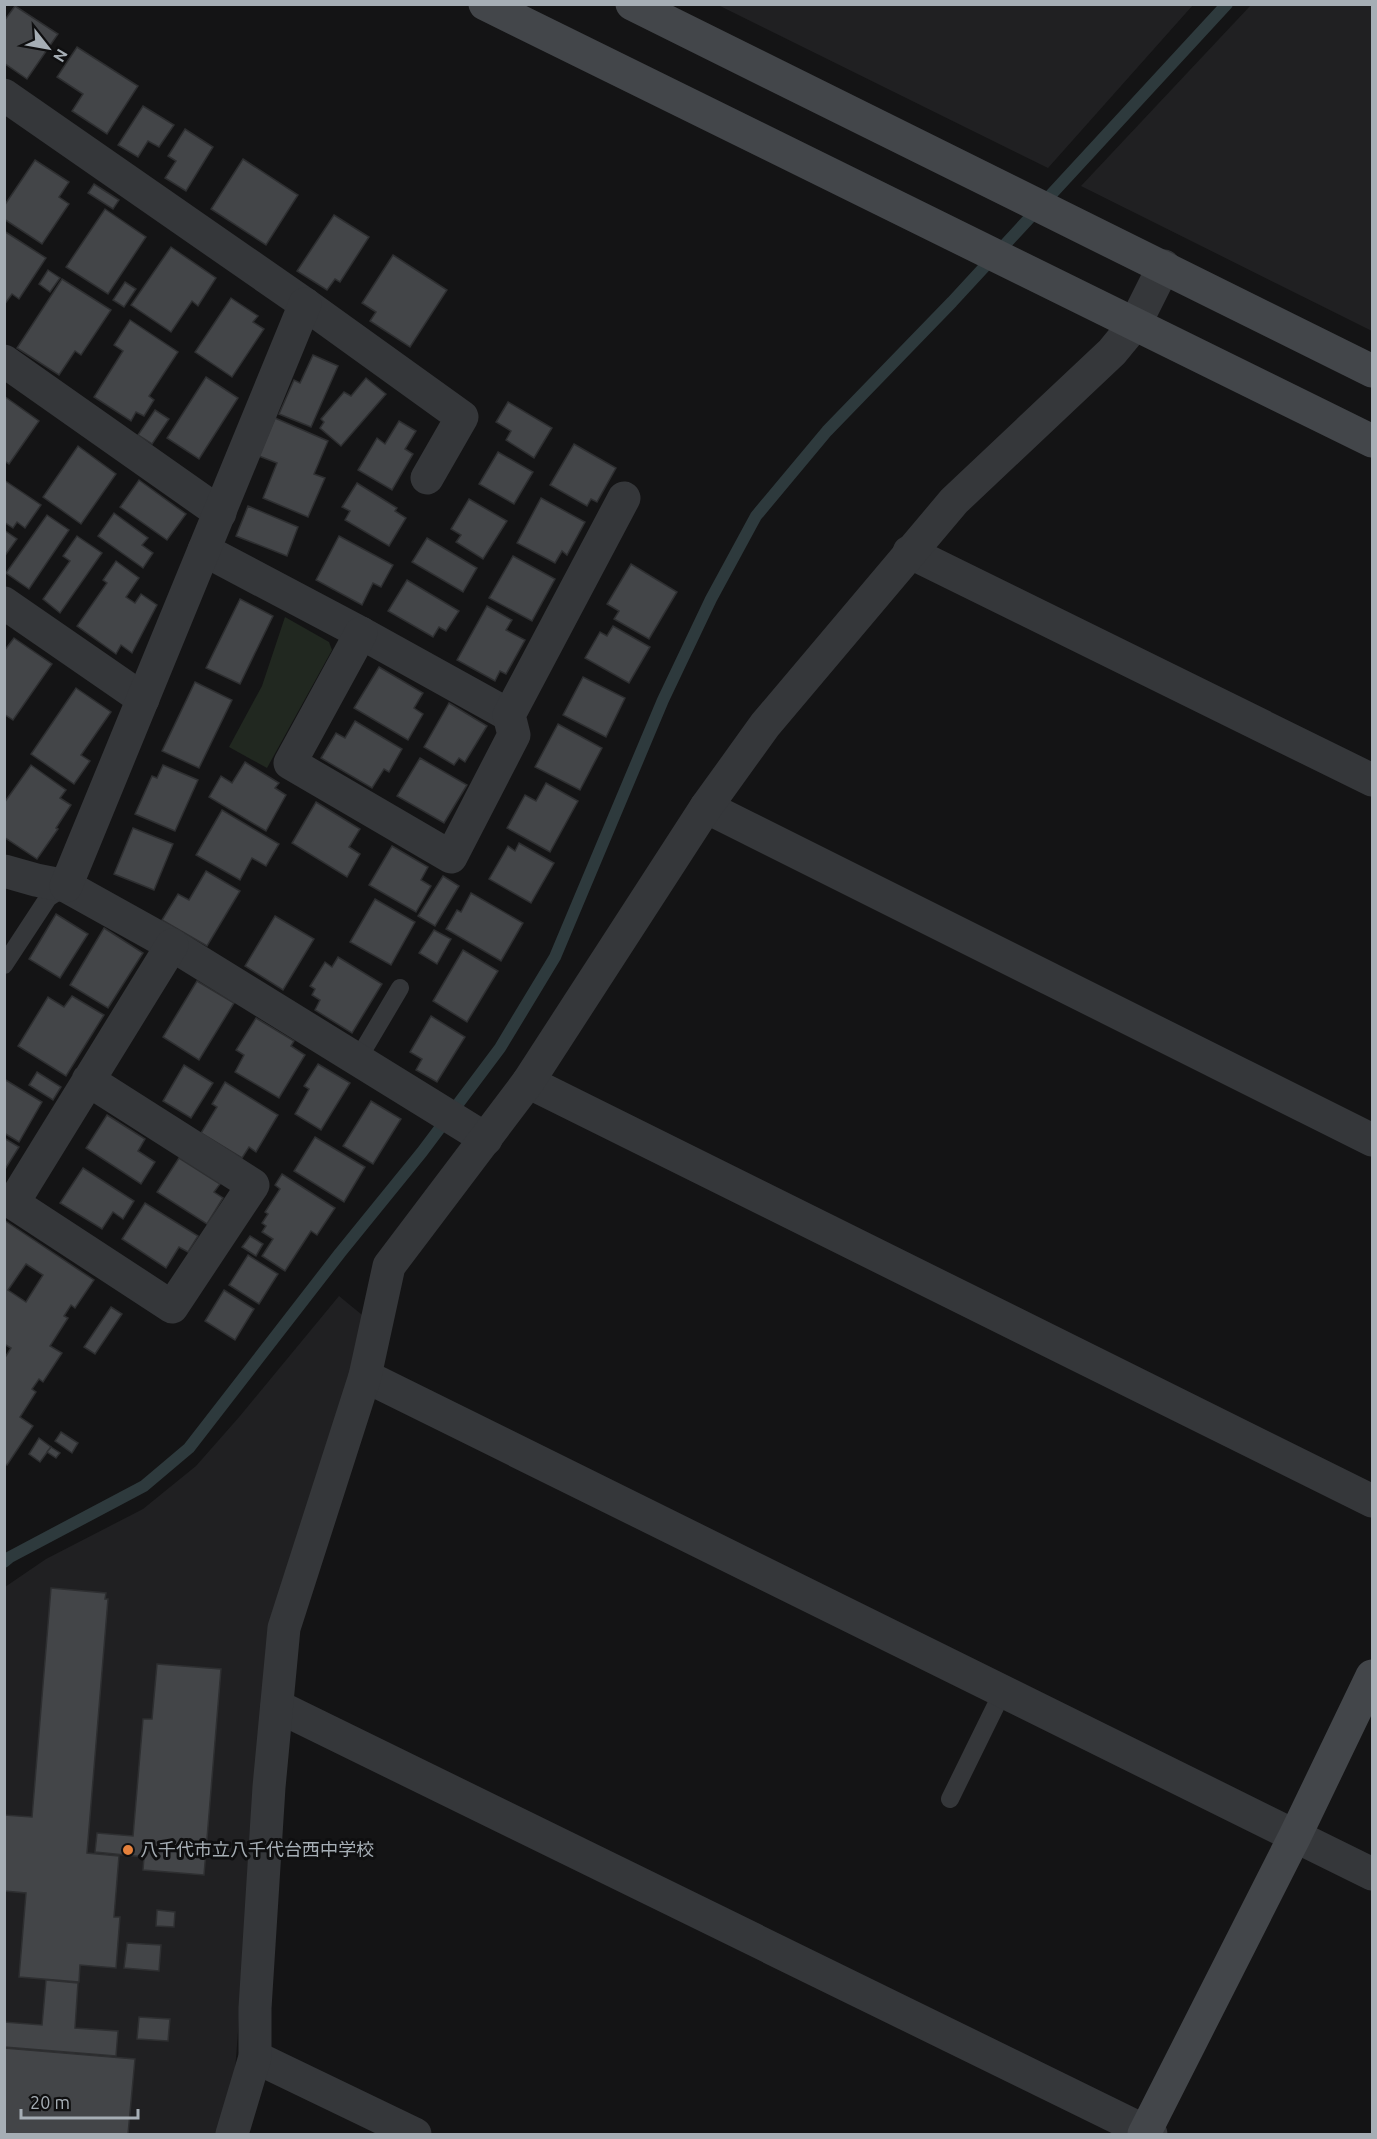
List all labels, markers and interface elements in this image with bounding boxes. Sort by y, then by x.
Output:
north arrow [18,18,78,78]
text: N [50,46,72,65]
place label: 八千代市立八千代台西中学校 [140,1839,374,1859]
marker: 八千代市立八千代台西中学校 [121,1843,135,1857]
scale bar [21,2082,138,2120]
text: 20 m [30,2092,70,2112]

